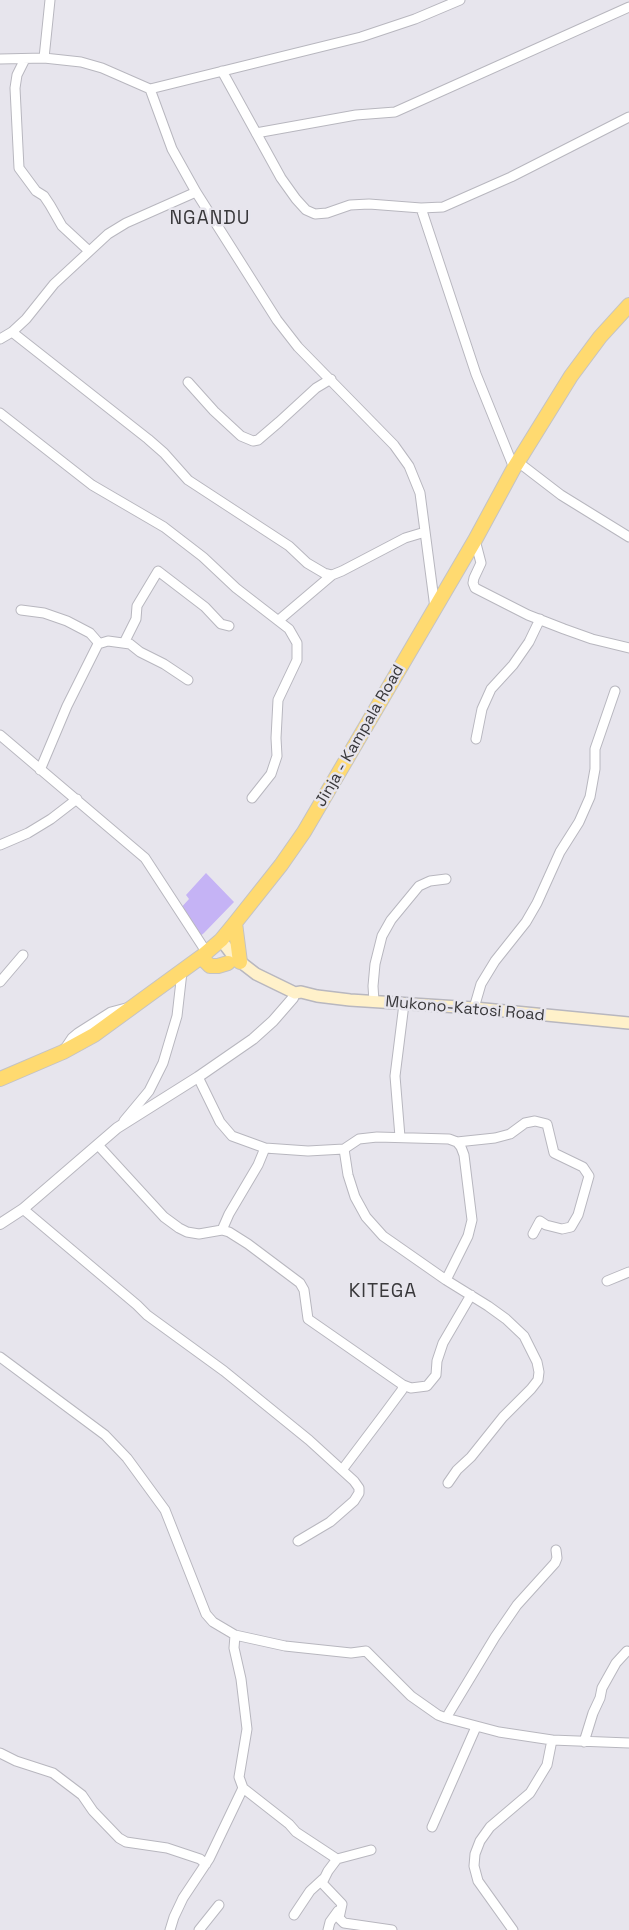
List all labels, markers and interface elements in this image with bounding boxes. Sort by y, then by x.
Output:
district label: NGANDU [169,208,251,230]
street label: Jinja - Kampala Road [312,662,408,810]
street label: Mukono-Katosi Road [385,992,545,1026]
district label: KITEGA [348,1281,418,1303]

